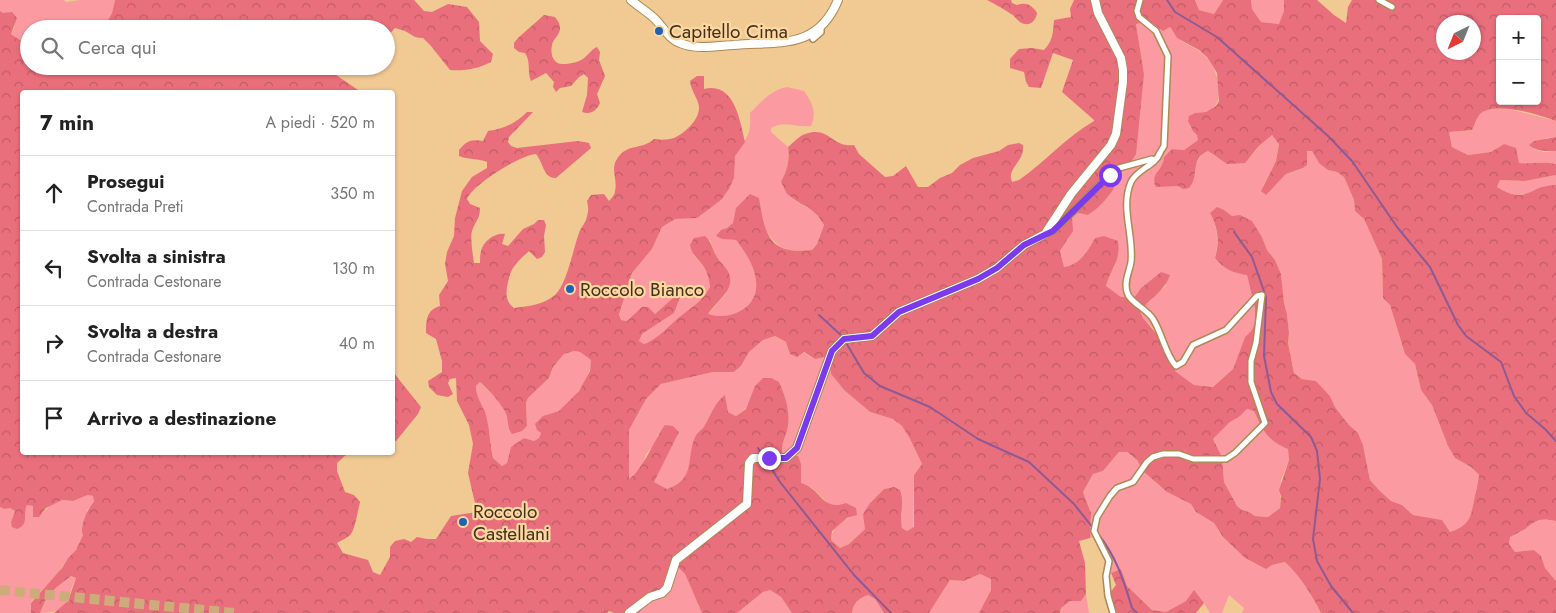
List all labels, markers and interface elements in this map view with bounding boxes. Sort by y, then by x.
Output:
north arrow [1436,15,1481,60]
map controls [1496,15,1541,105]
button: + [1496,15,1541,60]
place label: Capitello Cima [669,18,788,45]
search box [20,20,395,75]
marker: Capitello Cima [653,25,665,37]
icon: search [38,34,66,62]
text: Cerca qui [78,34,157,61]
button: − [1496,60,1541,105]
text: 7 min [40,108,94,138]
text: A piedi · 520 m [265,111,375,134]
route start [1099,164,1122,187]
text: Prosegui [87,168,165,195]
icon: ahead [40,179,68,207]
text: 350 m [330,182,375,205]
text: Contrada Preti [87,195,184,218]
text: Svolta a sinistra [87,243,226,270]
icon: left [40,254,68,282]
text: 130 m [332,257,375,280]
text: Contrada Cestonare [87,270,222,293]
place label: Roccolo Bianco [580,276,704,303]
marker: Roccolo Bianco [564,283,576,295]
text: Svolta a destra [87,318,218,345]
icon: right [40,329,68,357]
text: 40 m [339,332,375,355]
text: Contrada Cestonare [87,345,222,368]
icon: arrive [40,404,68,432]
text: Arrivo a destinazione [87,405,276,432]
route end [758,447,781,470]
place label: Roccolo Castellani [473,498,550,547]
marker: Roccolo Castellani [457,516,469,528]

